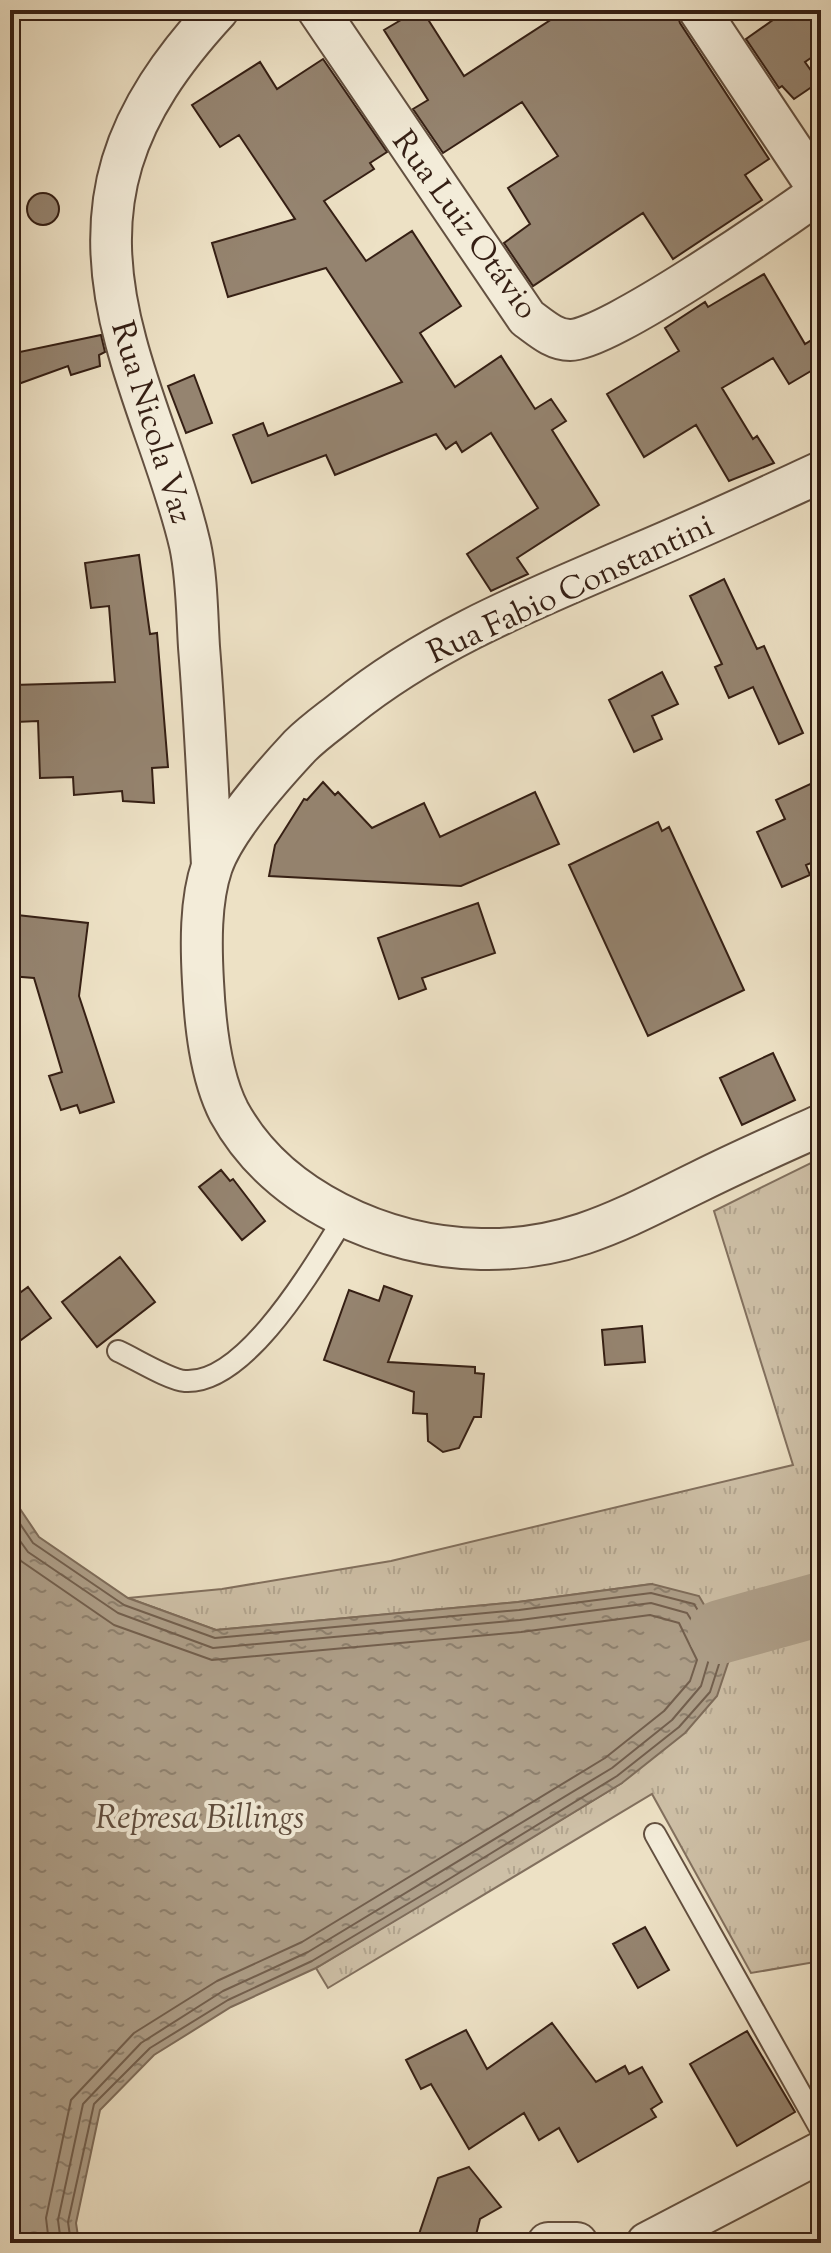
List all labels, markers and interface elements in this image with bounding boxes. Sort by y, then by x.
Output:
street label: Rua Luiz Otávio [379,122,548,330]
street label: Rua Nicola Vaz [98,316,203,530]
street label: Rua Fabio Constantini [421,504,722,677]
water label: Represa Billings [96,1795,304,1844]

